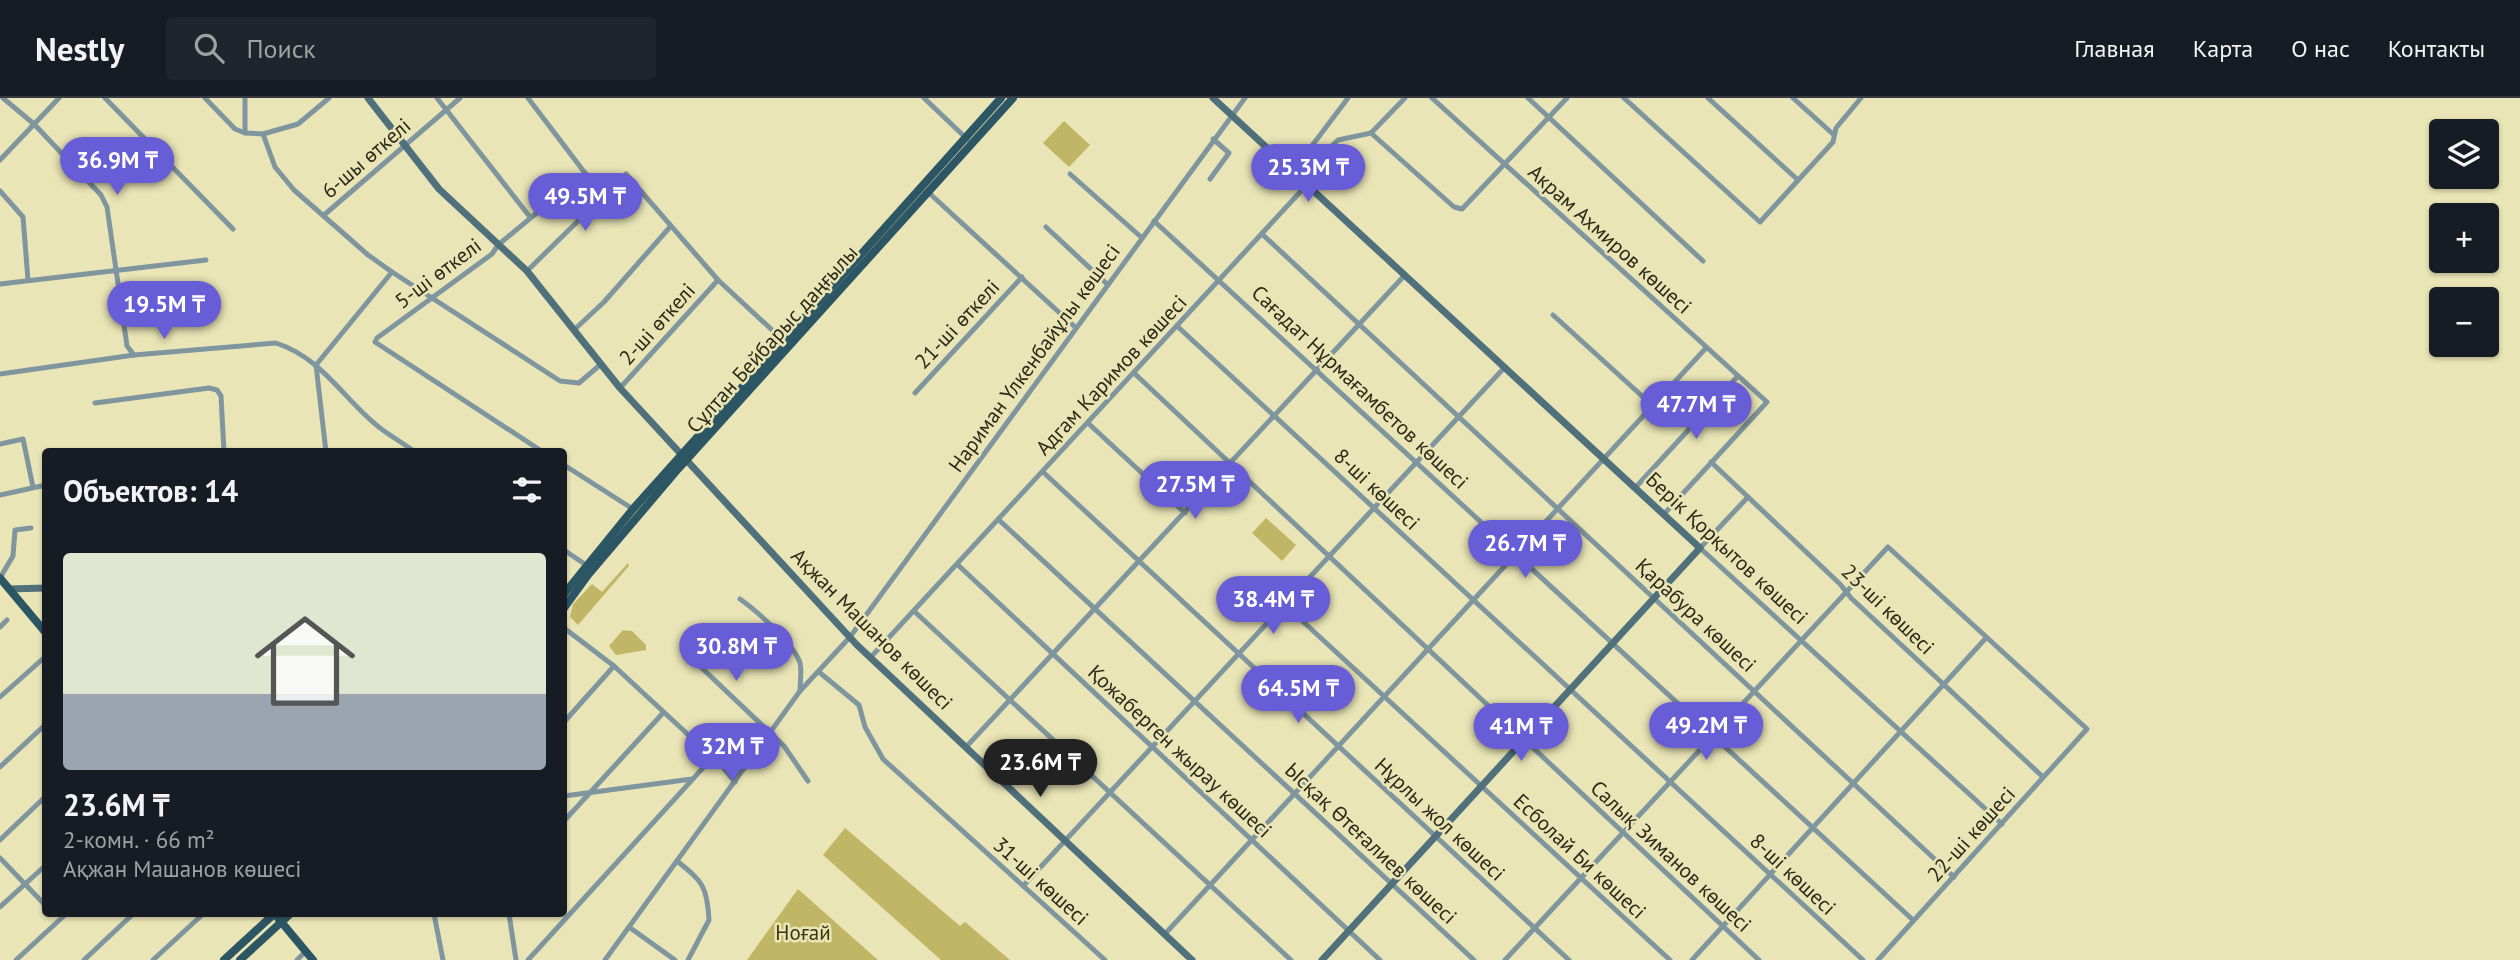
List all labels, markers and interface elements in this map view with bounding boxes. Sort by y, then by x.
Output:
search box [166,17,656,80]
text: Nestly [35,27,124,70]
icon: search [190,29,228,67]
text: Поиск [246,32,316,65]
text: Главная [2074,33,2155,64]
text: Карта [2193,33,2253,64]
text: О нас [2291,33,2350,64]
text: Контакты [2388,33,2485,64]
street label: 6-шы өткелі [316,112,416,204]
map controls [2429,119,2499,357]
button: layers [2429,119,2499,189]
pin: 36.9M ₸ [52,138,182,197]
pin: 25.3M ₸ [1243,144,1373,204]
text: 36.9M ₸ [76,145,158,174]
text: 25.3M ₸ [1267,152,1349,181]
street label: Акрам Ахмиров көшесі [1523,158,1697,320]
pin: 49.5M ₸ [520,174,650,233]
text: 49.5M ₸ [544,181,626,210]
button: + [2429,203,2499,273]
street label: 5-ші өткелі [389,232,487,314]
street label: Сұлтан Бейбарыс даңғылы [680,239,864,439]
street label: Нариман Үлкенбайұлы көшесі [942,239,1126,477]
street label: 21-ші өткелі [909,274,1005,374]
street label: 2-ші өткелі [613,277,701,371]
street label: Сағадат Нұрмағамбетов көшесі [1246,279,1474,495]
pin: 19.5M ₸ [99,282,229,341]
button: − [2429,287,2499,357]
text: 19.5M ₸ [123,289,205,318]
street label: Адгам Каримов көшесі [1030,289,1192,461]
pin: 47.7M ₸ [1631,382,1761,441]
text: 47.7M ₸ [1657,389,1735,418]
street label: 8-шi көшесi [1328,442,1426,536]
pin: 27.5M ₸ [1130,462,1260,521]
street label: Берік Қорқытов көшесі [1640,466,1814,630]
text: 27.5M ₸ [1156,469,1234,498]
text: Объектов: 14 [63,471,238,510]
icon: filters [508,471,546,509]
pin: 26.7M ₸ [1460,520,1590,580]
text: 26.7M ₸ [1484,528,1566,557]
street label: Ақжан Машанов көшесі [785,542,959,716]
street label: Қарабура көшесі [1630,552,1762,678]
street label: 23-шi көшесi [1836,558,1940,660]
pin: 38.4M ₸ [1208,576,1338,636]
text: 38.4M ₸ [1232,584,1314,613]
icon: home [242,598,368,724]
pin: 30.8M ₸ [671,624,801,683]
text: 30.8M ₸ [695,631,777,660]
street label: Қожаберген жырау көшесі [1082,659,1278,843]
pin: 64.5M ₸ [1233,666,1363,725]
text: 64.5M ₸ [1257,673,1339,702]
pin: 49.2M ₸ [1641,702,1771,762]
pin: 41M ₸ [1472,704,1570,763]
text: 49.2M ₸ [1665,710,1747,739]
text: 41M ₸ [1490,711,1552,740]
pin: 32M ₸ [683,724,781,783]
text: 32M ₸ [701,731,763,760]
pin: 23.6M ₸ [975,740,1105,799]
text: 23.6M ₸ [999,747,1081,776]
street label: Нұрлы жол көшесі [1369,752,1511,886]
street label: Ысқақ Өтеғалиев көшесі [1279,756,1463,930]
street label: Салық Зиманов көшесі [1585,774,1757,938]
street label: 22-ші көшесі [1921,781,2021,887]
text: 23.6M ₸ [63,785,169,824]
street label: Есболай Би көшесі [1508,788,1652,924]
text: 2-комн. · 66 m² [63,825,215,854]
street label: 8-шi көшесi [1744,827,1842,921]
street label: 31-ші көшесі [988,831,1094,931]
text: Ақжан Машанов көшесі [63,854,302,883]
park label: Ноғай [775,919,831,946]

